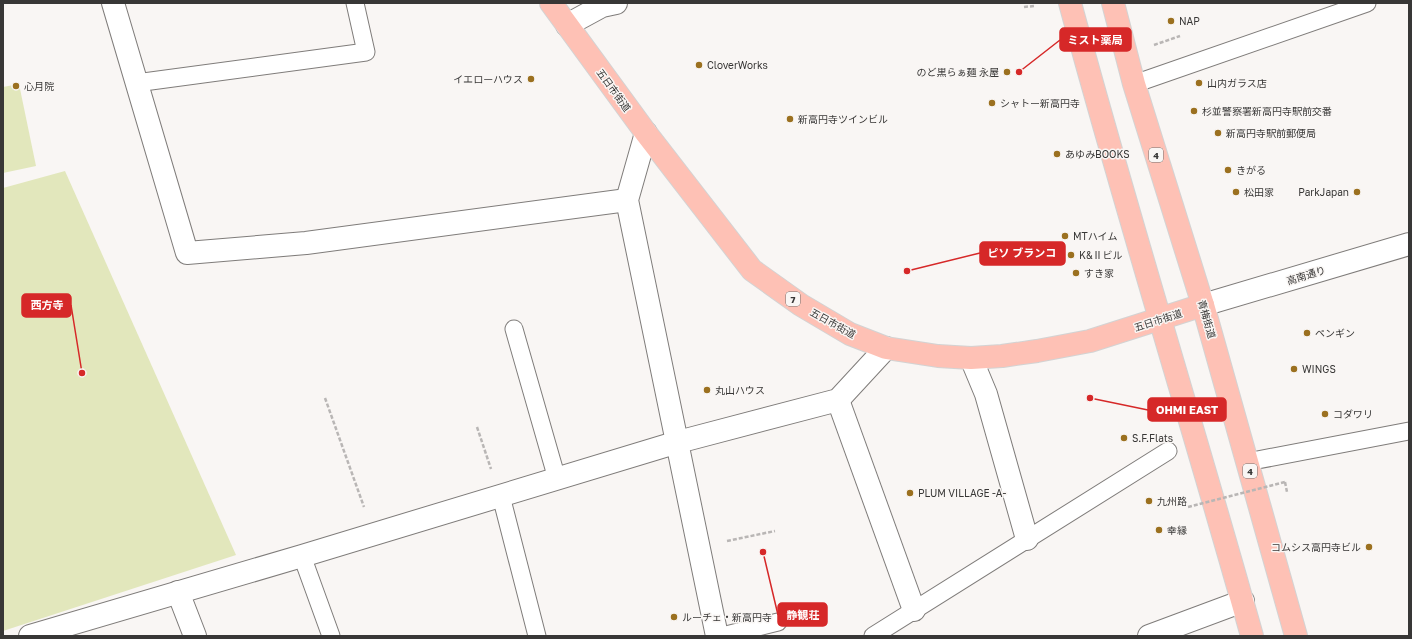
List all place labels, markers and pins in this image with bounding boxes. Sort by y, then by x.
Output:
place label: NAP [1179,15,1200,27]
marker: NAP [1166,16,1176,26]
callout: ミスト薬局 [1060,28,1131,51]
place label: CloverWorks [707,59,768,71]
marker: CloverWorks [694,60,704,70]
place label: のど黒らぁ麺 永屋 [917,66,999,78]
marker: のど黒らぁ麺 永屋 [1002,67,1012,77]
place label: イエローハウス [453,73,523,85]
marker: イエローハウス [526,74,536,84]
place label: 山内ガラス店 [1207,77,1267,89]
marker: 山内ガラス店 [1194,78,1204,88]
place label: 心月院 [24,80,54,92]
marker: 心月院 [11,81,21,91]
place label: シャトー新高円寺 [1000,97,1080,109]
marker: シャトー新高円寺 [987,98,997,108]
place label: 杉並警察署新高円寺駅前交番 [1202,105,1332,117]
marker: 杉並警察署新高円寺駅前交番 [1189,106,1199,116]
place label: 新高円寺ツインビル [798,113,888,125]
marker: 新高円寺ツインビル [785,114,795,124]
place label: 新高円寺駅前郵便局 [1226,127,1316,139]
marker: 新高円寺駅前郵便局 [1213,128,1223,138]
place label: あゆみBOOKS [1065,148,1130,160]
marker: あゆみBOOKS [1052,149,1062,159]
place label: きがる [1236,164,1266,176]
marker: きがる [1223,165,1233,175]
place label: 松田家 [1244,186,1274,198]
place label: ParkJapan [1298,186,1349,198]
marker: 松田家 [1231,187,1241,197]
marker: ParkJapan [1352,187,1362,197]
place label: MTハイム [1073,230,1117,242]
marker: MTハイム [1060,231,1070,241]
callout: ピソ ブランコ [980,242,1065,265]
place label: K&Ⅱビル [1079,249,1123,261]
marker: K&Ⅱビル [1066,250,1076,260]
place label: すき家 [1084,267,1114,279]
marker: すき家 [1071,268,1081,278]
callout: 西方寺 [22,294,71,317]
place label: ペンギン [1315,327,1355,339]
marker: ペンギン [1302,328,1312,338]
place label: WINGS [1302,363,1336,375]
marker: WINGS [1289,364,1299,374]
place label: 丸山ハウス [715,384,765,396]
marker: 丸山ハウス [702,385,712,395]
callout: OHMI EAST [1148,398,1226,421]
place label: コダワリ [1333,408,1373,420]
marker: コダワリ [1320,409,1330,419]
place label: S.F.Flats [1132,432,1173,444]
marker: S.F.Flats [1119,433,1129,443]
place label: PLUM VILLAGE -A- [918,487,1007,499]
marker: PLUM VILLAGE -A- [905,488,915,498]
place label: 九州路 [1157,495,1187,507]
marker: 九州路 [1144,496,1154,506]
place label: 幸縁 [1167,524,1187,536]
marker: 幸縁 [1154,525,1164,535]
place label: コムシス高円寺ビル [1271,541,1361,553]
marker: コムシス高円寺ビル [1364,542,1374,552]
callout: 静観荘 [778,603,827,626]
place label: ルーチェ・新高円寺 [682,611,772,623]
marker: ルーチェ・新高円寺 [669,612,679,622]

